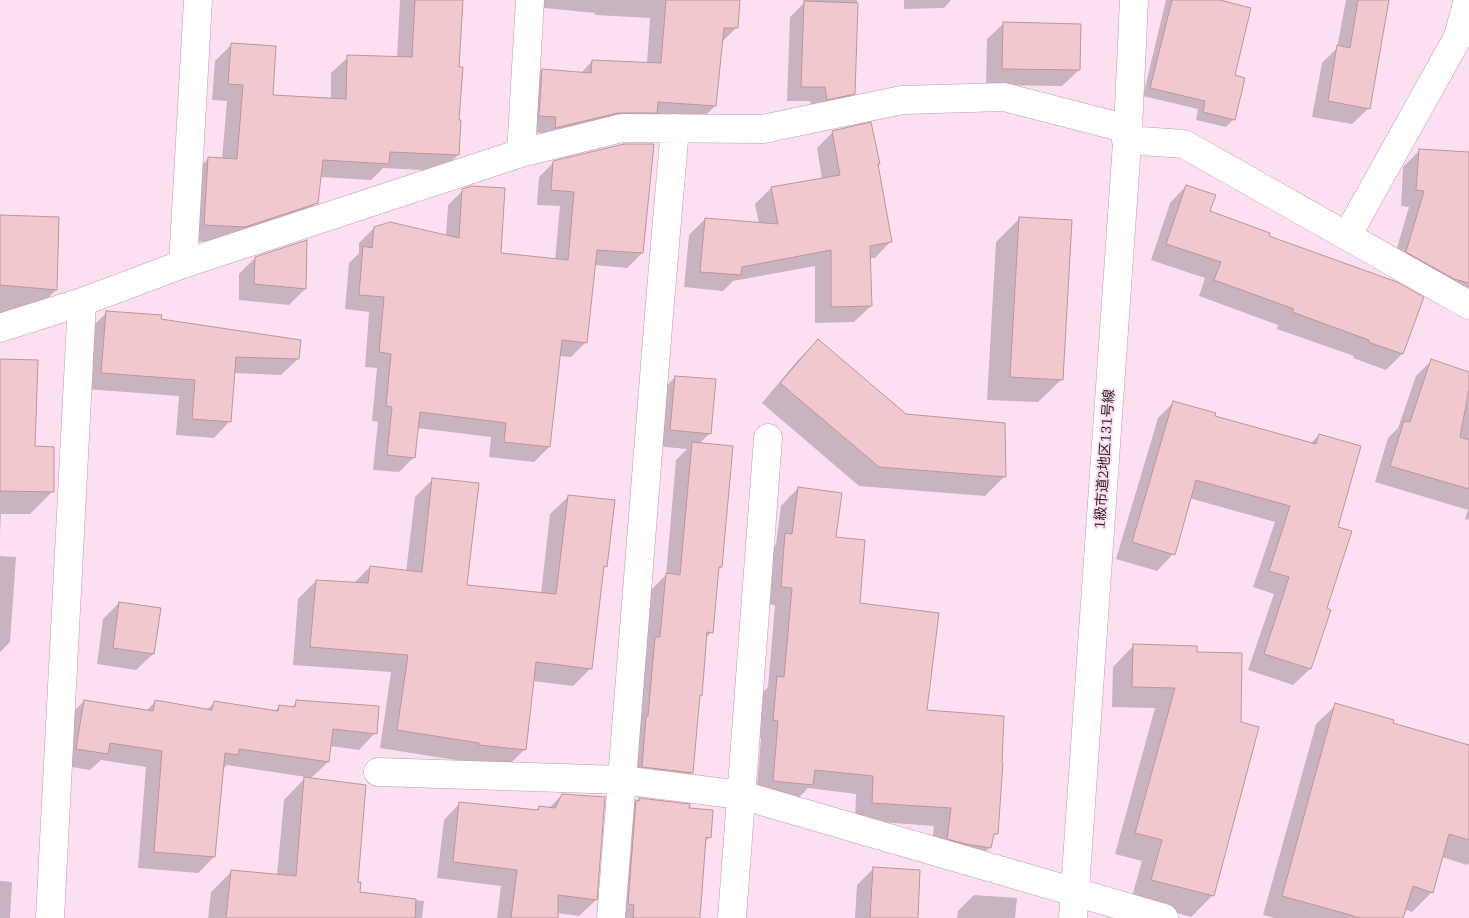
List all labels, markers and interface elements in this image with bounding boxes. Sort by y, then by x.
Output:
street label: 1級市道2地区131号線 [1092,389,1118,529]

